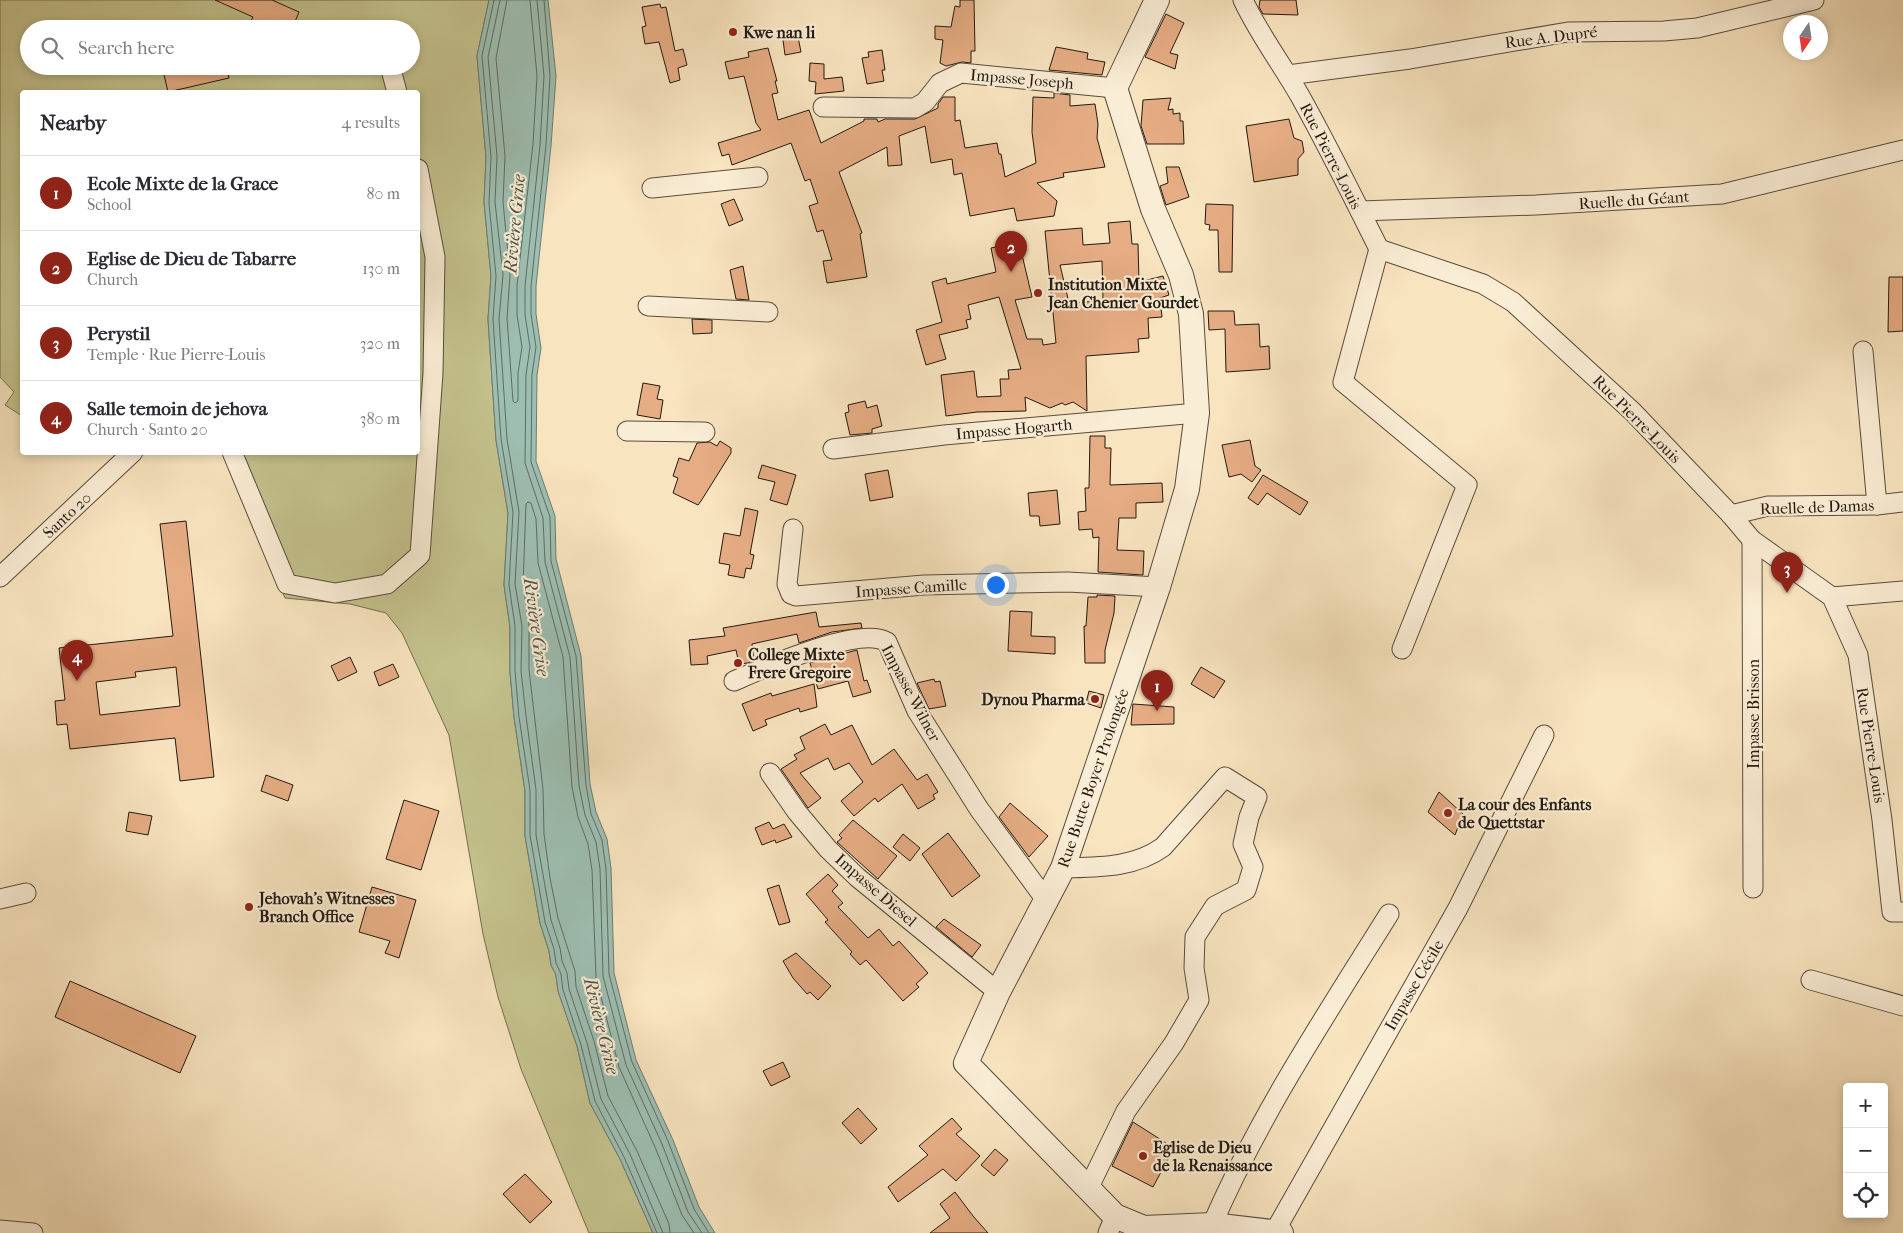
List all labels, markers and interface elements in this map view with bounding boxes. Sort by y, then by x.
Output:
north arrow [1783,15,1828,60]
search box [20,20,420,75]
street label: Rue A. Dupré [1504,22,1599,52]
place label: Kwe nan li [743,23,815,42]
marker: Kwe nan li [727,26,739,38]
icon: search [38,34,66,62]
text: Search here [78,37,174,59]
street label: Impasse Joseph [969,65,1075,93]
street label: Rue Pierre-Louis [1296,100,1366,212]
text: Nearby [40,111,106,135]
text: 4 results [342,113,400,132]
text: Ecole Mixte de la Grace [87,173,278,195]
water label: Rivière Grise [500,173,530,275]
text: 1 [53,184,59,203]
text: 80 m [366,184,400,203]
street label: Ruelle du Géant [1578,187,1690,213]
text: School [87,195,132,214]
pin: 2 [995,231,1027,272]
text: Eglise de Dieu de Tabarre [87,248,296,270]
text: 2 [52,259,60,278]
text: 130 m [362,259,400,278]
text: Church [87,270,138,289]
place label: Institution Mixte Jean Chenier Gourdet [1046,275,1199,313]
marker: Institution Mixte Jean Chenier Gourdet [1032,287,1044,299]
text: Perystil [87,323,150,345]
text: 3 [53,334,59,353]
text: 320 m [360,334,400,353]
text: Temple · Rue Pierre-Louis [87,345,265,364]
street label: Rue Pierre-Louis [1589,371,1685,467]
text: Salle temoin de jehova [87,398,267,420]
text: 4 [51,409,61,428]
text: 380 m [360,409,400,428]
street label: Impasse Hogarth [955,414,1073,444]
text: Church · Santo 20 [87,420,208,439]
street label: Santo 20 [39,488,95,542]
street label: Ruelle de Damas [1759,496,1875,518]
pin: 3 [1771,552,1803,593]
your location [983,572,1009,598]
street label: Impasse Camille [855,575,967,601]
water label: Rivière Grise [519,576,553,678]
pin: 4 [61,640,93,681]
street label: Impasse Wilner [877,641,945,745]
place label: College Mixte Frere Gregoire [747,645,851,683]
marker: College Mixte Frere Gregoire [732,657,744,669]
street label: Impasse Brisson [1744,658,1763,769]
pin: 1 [1141,670,1173,711]
street label: Rue Butte Boyer Prolongée [1053,686,1133,870]
street label: Rue Pierre-Louis [1852,686,1890,804]
place label: Dynou Pharma [981,690,1086,710]
marker: Dynou Pharma [1089,693,1101,705]
place label: La cour des Enfants de Quettstar [1458,795,1591,832]
marker: La cour des Enfants de Quettstar [1442,807,1454,819]
street label: Impasse Diesel [831,849,921,931]
place label: Jehovah's Witnesses Branch Office [257,889,395,926]
marker: Jehovah's Witnesses Branch Office [243,901,255,913]
street label: Impasse Cécile [1380,936,1448,1034]
water label: Rivière Grise [579,975,623,1077]
map controls [1843,1083,1888,1218]
button: + [1843,1083,1888,1128]
button: − [1843,1128,1888,1173]
place label: Eglise de Dieu de la Renaissance [1153,1138,1273,1175]
marker: Eglise de Dieu de la Renaissance [1137,1150,1149,1162]
button: locate [1843,1173,1888,1218]

